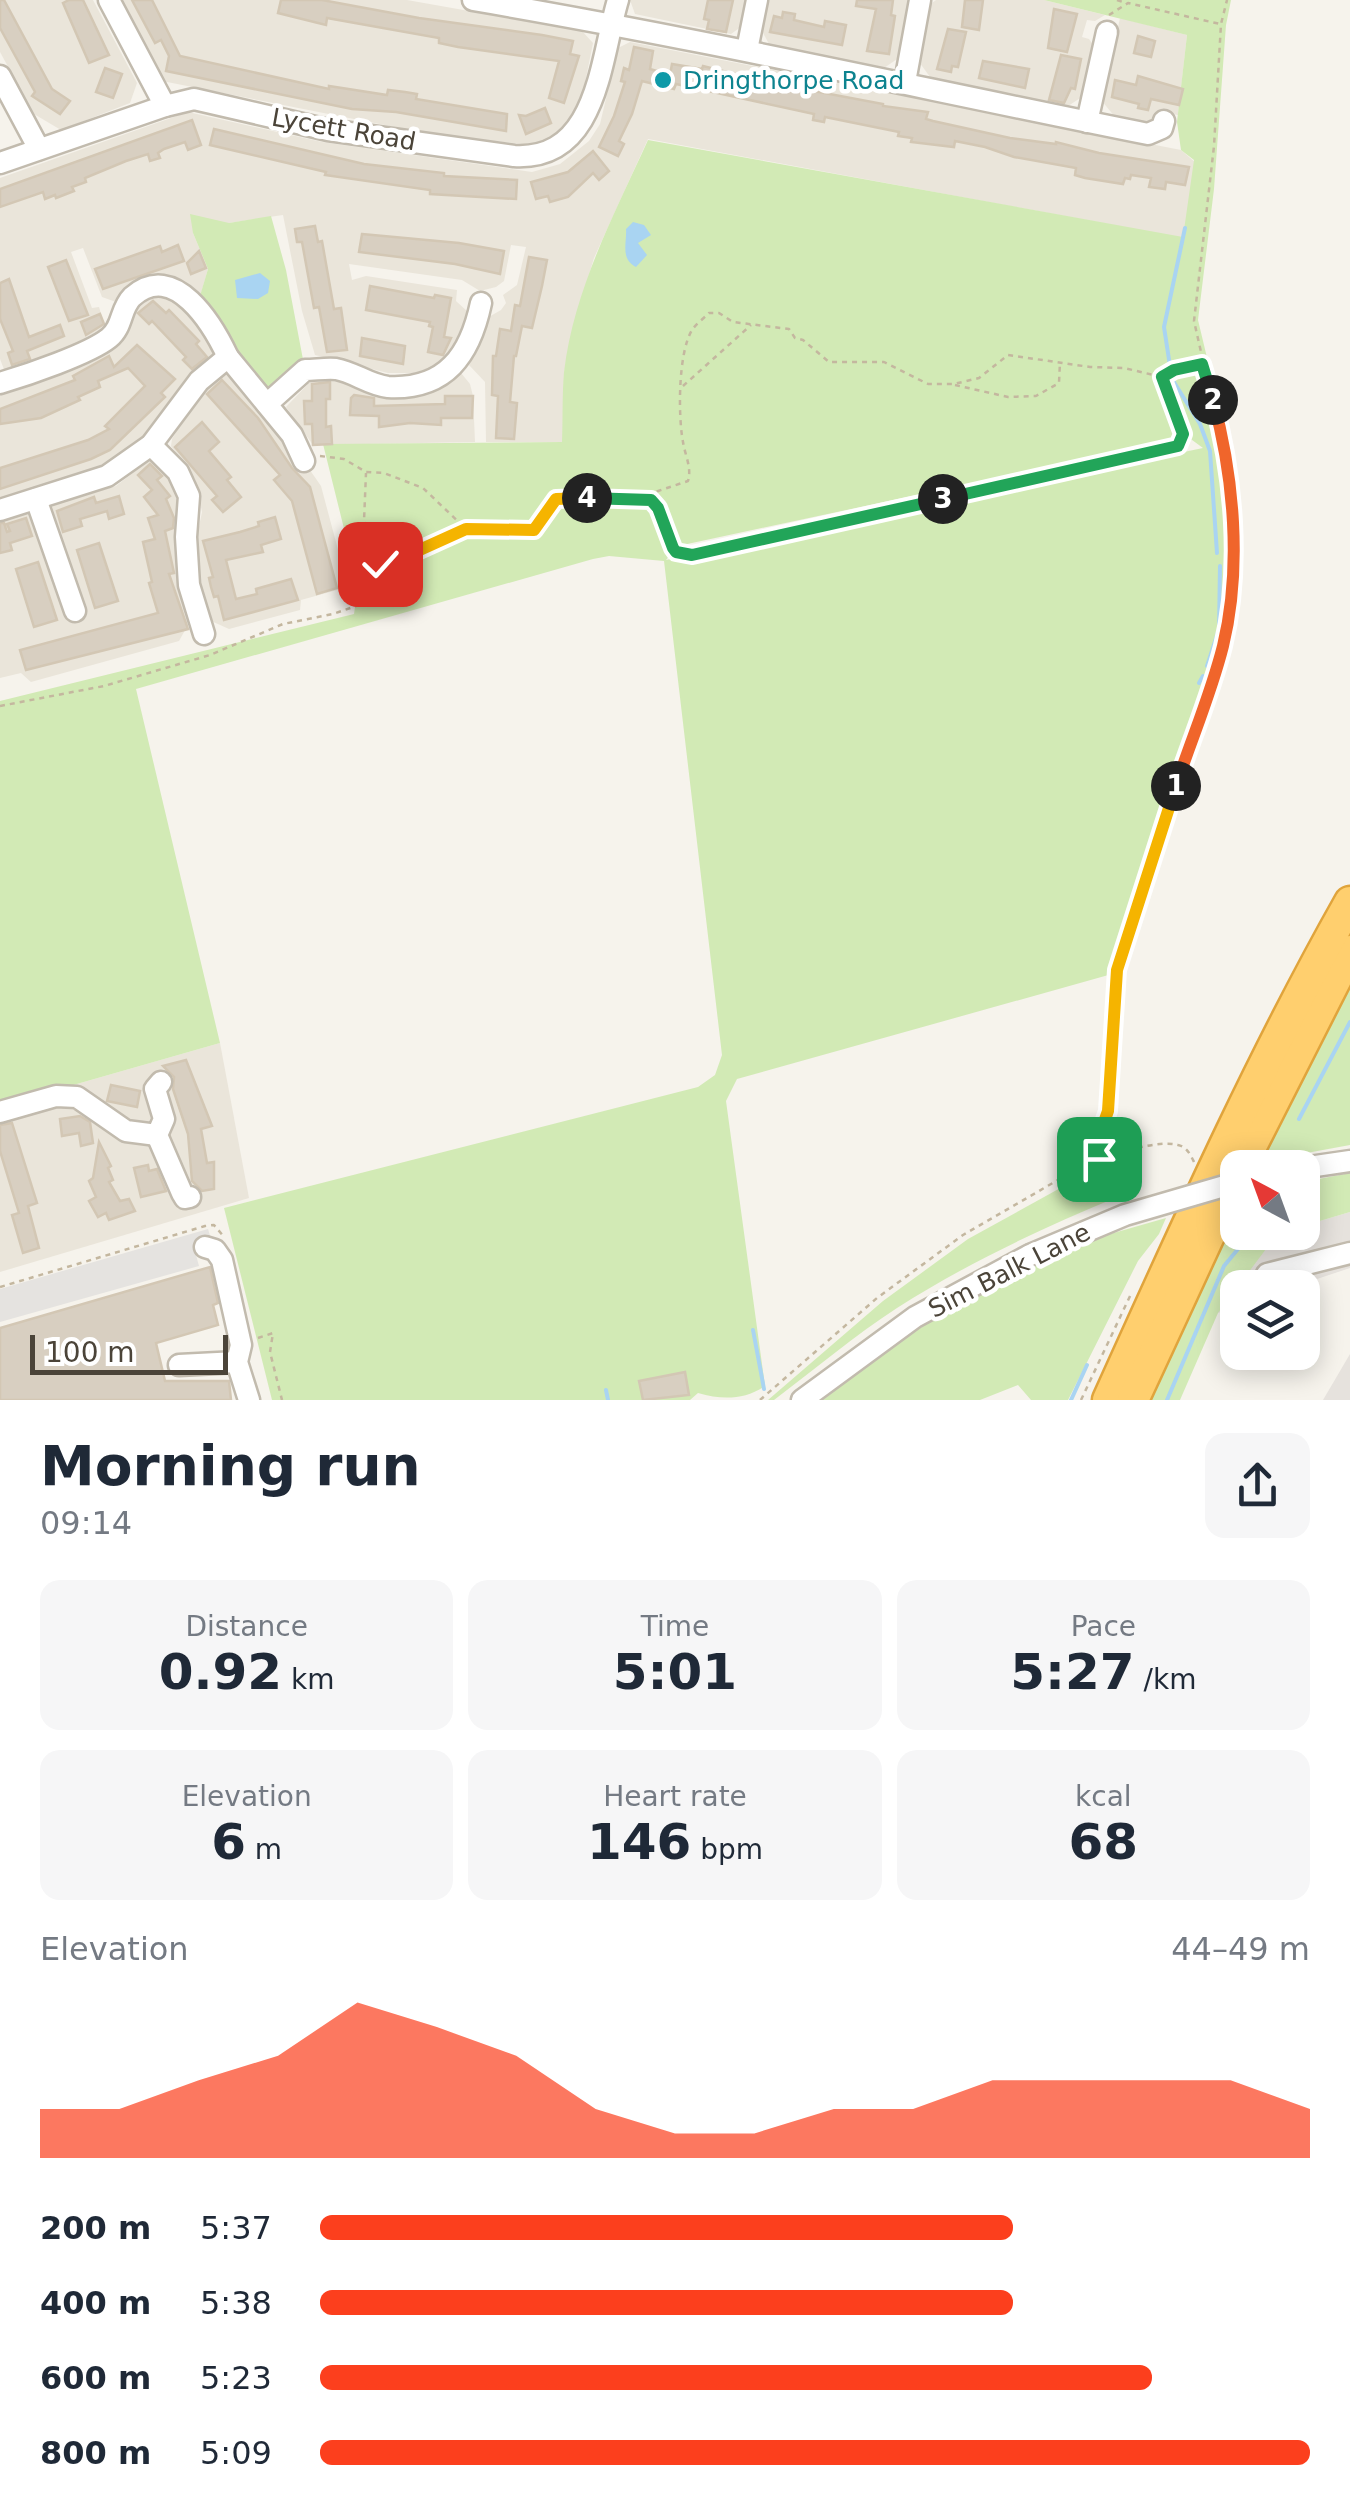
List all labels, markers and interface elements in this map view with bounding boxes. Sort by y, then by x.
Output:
place label: Dringthorpe Road [683,66,904,95]
marker: Dringthorpe Road [652,69,674,91]
street label: Lycett Road [270,103,418,156]
pin: 2 [1188,375,1238,425]
text: 2 [1203,383,1223,416]
pin: 4 [562,473,612,523]
pin: 3 [918,474,968,524]
text: 4 [577,481,597,514]
text: 3 [933,482,953,515]
pin [338,522,423,607]
icon: check [353,537,408,592]
pin: 1 [1151,761,1201,811]
text: 1 [1166,769,1186,802]
pin [1057,1117,1142,1202]
icon: arrive [1072,1132,1127,1187]
north arrow [1220,1150,1320,1250]
map controls [1220,1150,1320,1370]
street label: Sim Balk Lane [924,1217,1095,1324]
button: layers [1220,1270,1320,1370]
scale bar [30,1330,228,1374]
text: 100 m [45,1336,135,1369]
button: share [1205,1433,1310,1538]
text: Morning run [40,1434,421,1498]
text: 09:14 [40,1504,132,1542]
text: Distance [185,1610,308,1643]
text: Time [641,1610,709,1643]
text: Pace [1071,1610,1136,1643]
text: 0.92 [159,1643,282,1701]
text: 5:01 [613,1643,737,1701]
text: 5:27 [1010,1643,1135,1701]
text: km [282,1663,335,1696]
text: /km [1135,1663,1196,1696]
text: Elevation [182,1780,312,1813]
text: Heart rate [603,1780,747,1813]
text: kcal [1075,1780,1132,1813]
text: 6 [211,1813,246,1871]
text: 146 [587,1813,691,1871]
text: 68 [1069,1813,1138,1871]
text: m [246,1833,282,1866]
text: bpm [691,1833,763,1866]
text: Elevation [40,1930,189,1968]
text: 44–49 m [1171,1930,1310,1968]
text: 200 m [40,2209,151,2247]
text: 5:37 [200,2209,272,2247]
text: 400 m [40,2284,151,2322]
text: 5:38 [200,2284,272,2322]
text: 600 m [40,2359,151,2397]
text: 5:23 [200,2359,272,2397]
text: 800 m [40,2434,151,2472]
text: 5:09 [200,2434,272,2472]

